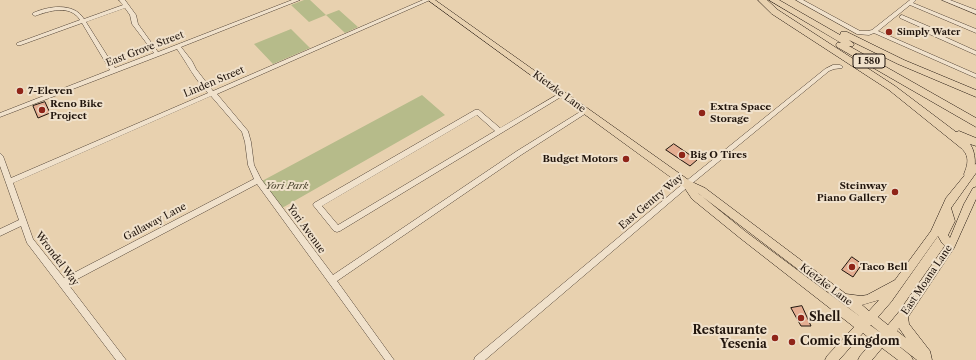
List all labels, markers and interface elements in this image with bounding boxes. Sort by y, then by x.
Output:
marker: Simply Water [884,27,894,37]
place label: Simply Water [897,27,960,37]
street label: East Grove Street [104,29,186,69]
road number: I 580 [853,54,885,68]
street label: Linden Street [182,64,246,100]
street label: Kietzke Lane [530,69,588,115]
place label: 7-Eleven [28,85,73,97]
marker: 7-Eleven [15,86,25,96]
place label: Reno Bike Project [50,98,103,122]
place label: Extra Space Storage [710,101,771,124]
marker: Reno Bike Project [37,105,47,115]
marker: Extra Space Storage [697,108,707,118]
place label: Big O Tires [690,149,747,161]
marker: Big O Tires [677,150,687,160]
place label: Budget Motors [542,153,618,165]
marker: Budget Motors [621,154,631,164]
street label: East Gentry Way [617,172,685,232]
park label: Yori Park [265,180,309,192]
place label: Steinway Piano Gallery [817,180,887,204]
marker: Steinway Piano Gallery [890,187,900,197]
street label: Gallaway Lane [122,200,188,244]
street label: Yori Avenue [284,202,328,256]
street label: Wrondel Way [33,230,81,288]
street label: East Moana Lane [899,243,955,317]
street label: Kietzke Lane [797,261,855,309]
place label: Taco Bell [860,261,908,273]
marker: Taco Bell [847,262,857,272]
place label: Shell [809,311,841,325]
marker: Shell [796,313,806,323]
place label: Restaurante Yesenia [693,324,767,352]
marker: Restaurante Yesenia [770,333,780,343]
place label: Comic Kingdom [800,335,900,349]
marker: Comic Kingdom [787,337,797,347]

